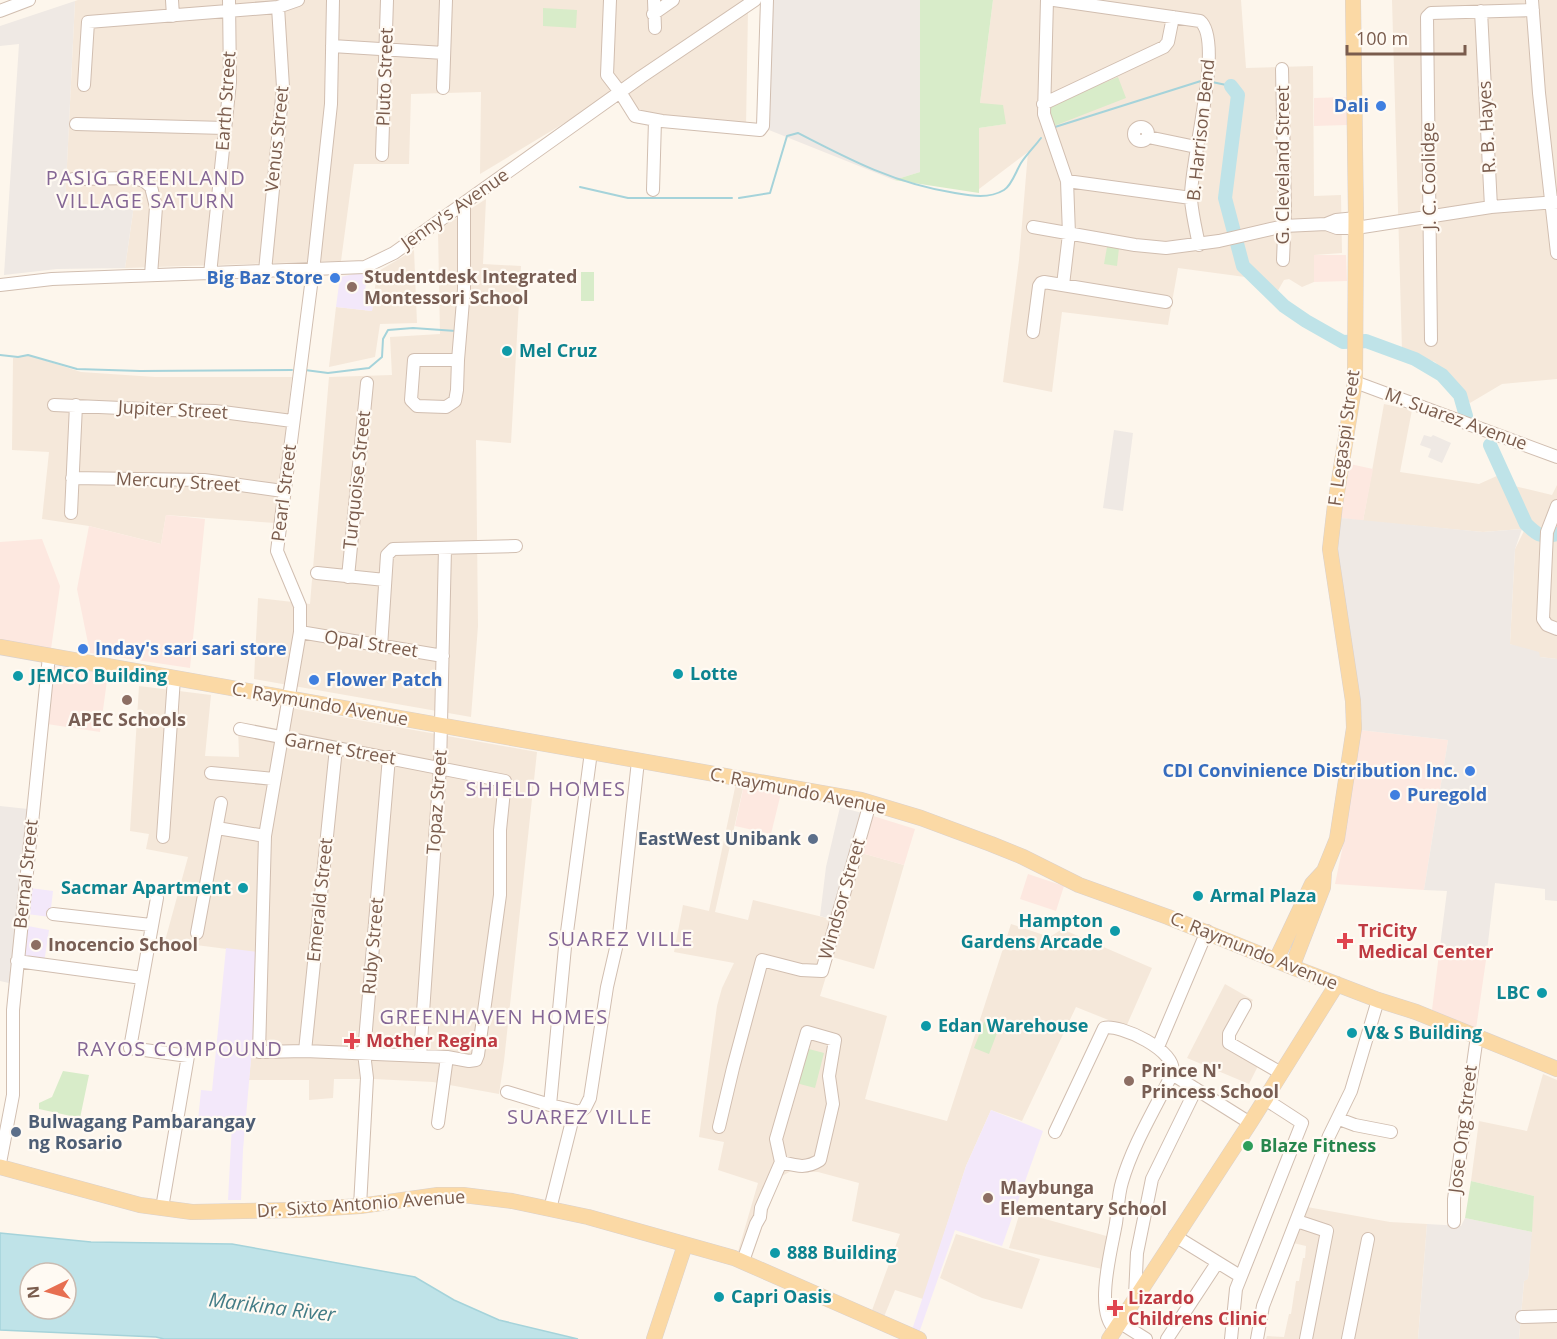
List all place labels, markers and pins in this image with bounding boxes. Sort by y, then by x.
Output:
place label: Dali [1334,93,1369,117]
marker: Dali [1374,99,1388,113]
place label: Studentdesk Integrated Montessori School [364,264,577,309]
place label: Big Baz Store [206,265,323,289]
marker: Big Baz Store [328,271,342,285]
marker: Studentdesk Integrated Montessori School [345,280,359,294]
place label: Mel Cruz [519,338,597,362]
marker: Mel Cruz [500,344,514,358]
place label: Inday's sari sari store [95,636,287,660]
marker: Inday's sari sari store [76,642,90,656]
place label: Lotte [690,661,738,685]
place label: JEMCO Building [28,663,167,687]
place label: Flower Patch [326,667,442,691]
marker: Lotte [671,667,685,681]
marker: JEMCO Building [11,669,25,683]
marker: Flower Patch [307,673,321,687]
marker: APEC Schools [120,693,134,707]
place label: APEC Schools [68,707,186,731]
place label: CDI Convinience Distribution Inc. [1162,758,1458,782]
marker: CDI Convinience Distribution Inc. [1463,764,1477,778]
place label: Puregold [1407,782,1487,806]
marker: Puregold [1388,788,1402,802]
place label: EastWest Unibank [638,826,802,850]
marker: EastWest Unibank [806,832,820,846]
place label: Sacmar Apartment [61,875,231,899]
marker: Sacmar Apartment [236,881,250,895]
place label: Armal Plaza [1210,883,1317,907]
marker: Armal Plaza [1191,889,1205,903]
place label: Hampton Gardens Arcade [961,908,1103,953]
place label: TriCity Medical Center [1358,918,1493,963]
marker: Hampton Gardens Arcade [1108,924,1122,938]
place label: Inocencio School [48,932,198,956]
marker: TriCity Medical Center [1336,932,1354,950]
marker: Inocencio School [29,938,43,952]
place label: LBC [1496,980,1530,1004]
marker: LBC [1535,986,1549,1000]
place label: Edan Warehouse [938,1013,1088,1037]
marker: Edan Warehouse [919,1019,933,1033]
place label: V& S Building [1364,1020,1482,1044]
marker: V& S Building [1345,1026,1359,1040]
place label: Mother Regina [366,1028,498,1052]
marker: Mother Regina [343,1032,361,1050]
place label: Prince N' Princess School [1141,1058,1279,1103]
marker: Prince N' Princess School [1122,1074,1136,1088]
place label: Bulwagang Pambarangay ng Rosario [28,1109,256,1154]
marker: Bulwagang Pambarangay ng Rosario [9,1125,23,1139]
place label: Blaze Fitness [1260,1133,1376,1157]
marker: Blaze Fitness [1241,1139,1255,1153]
place label: Maybunga Elementary School [1000,1175,1167,1220]
marker: Maybunga Elementary School [981,1191,995,1205]
place label: 888 Building [787,1240,896,1264]
marker: 888 Building [768,1246,782,1260]
place label: Capri Oasis [731,1284,832,1308]
place label: Lizardo Childrens Clinic [1128,1285,1267,1330]
marker: Capri Oasis [712,1290,726,1304]
marker: Lizardo Childrens Clinic [1106,1299,1124,1317]

